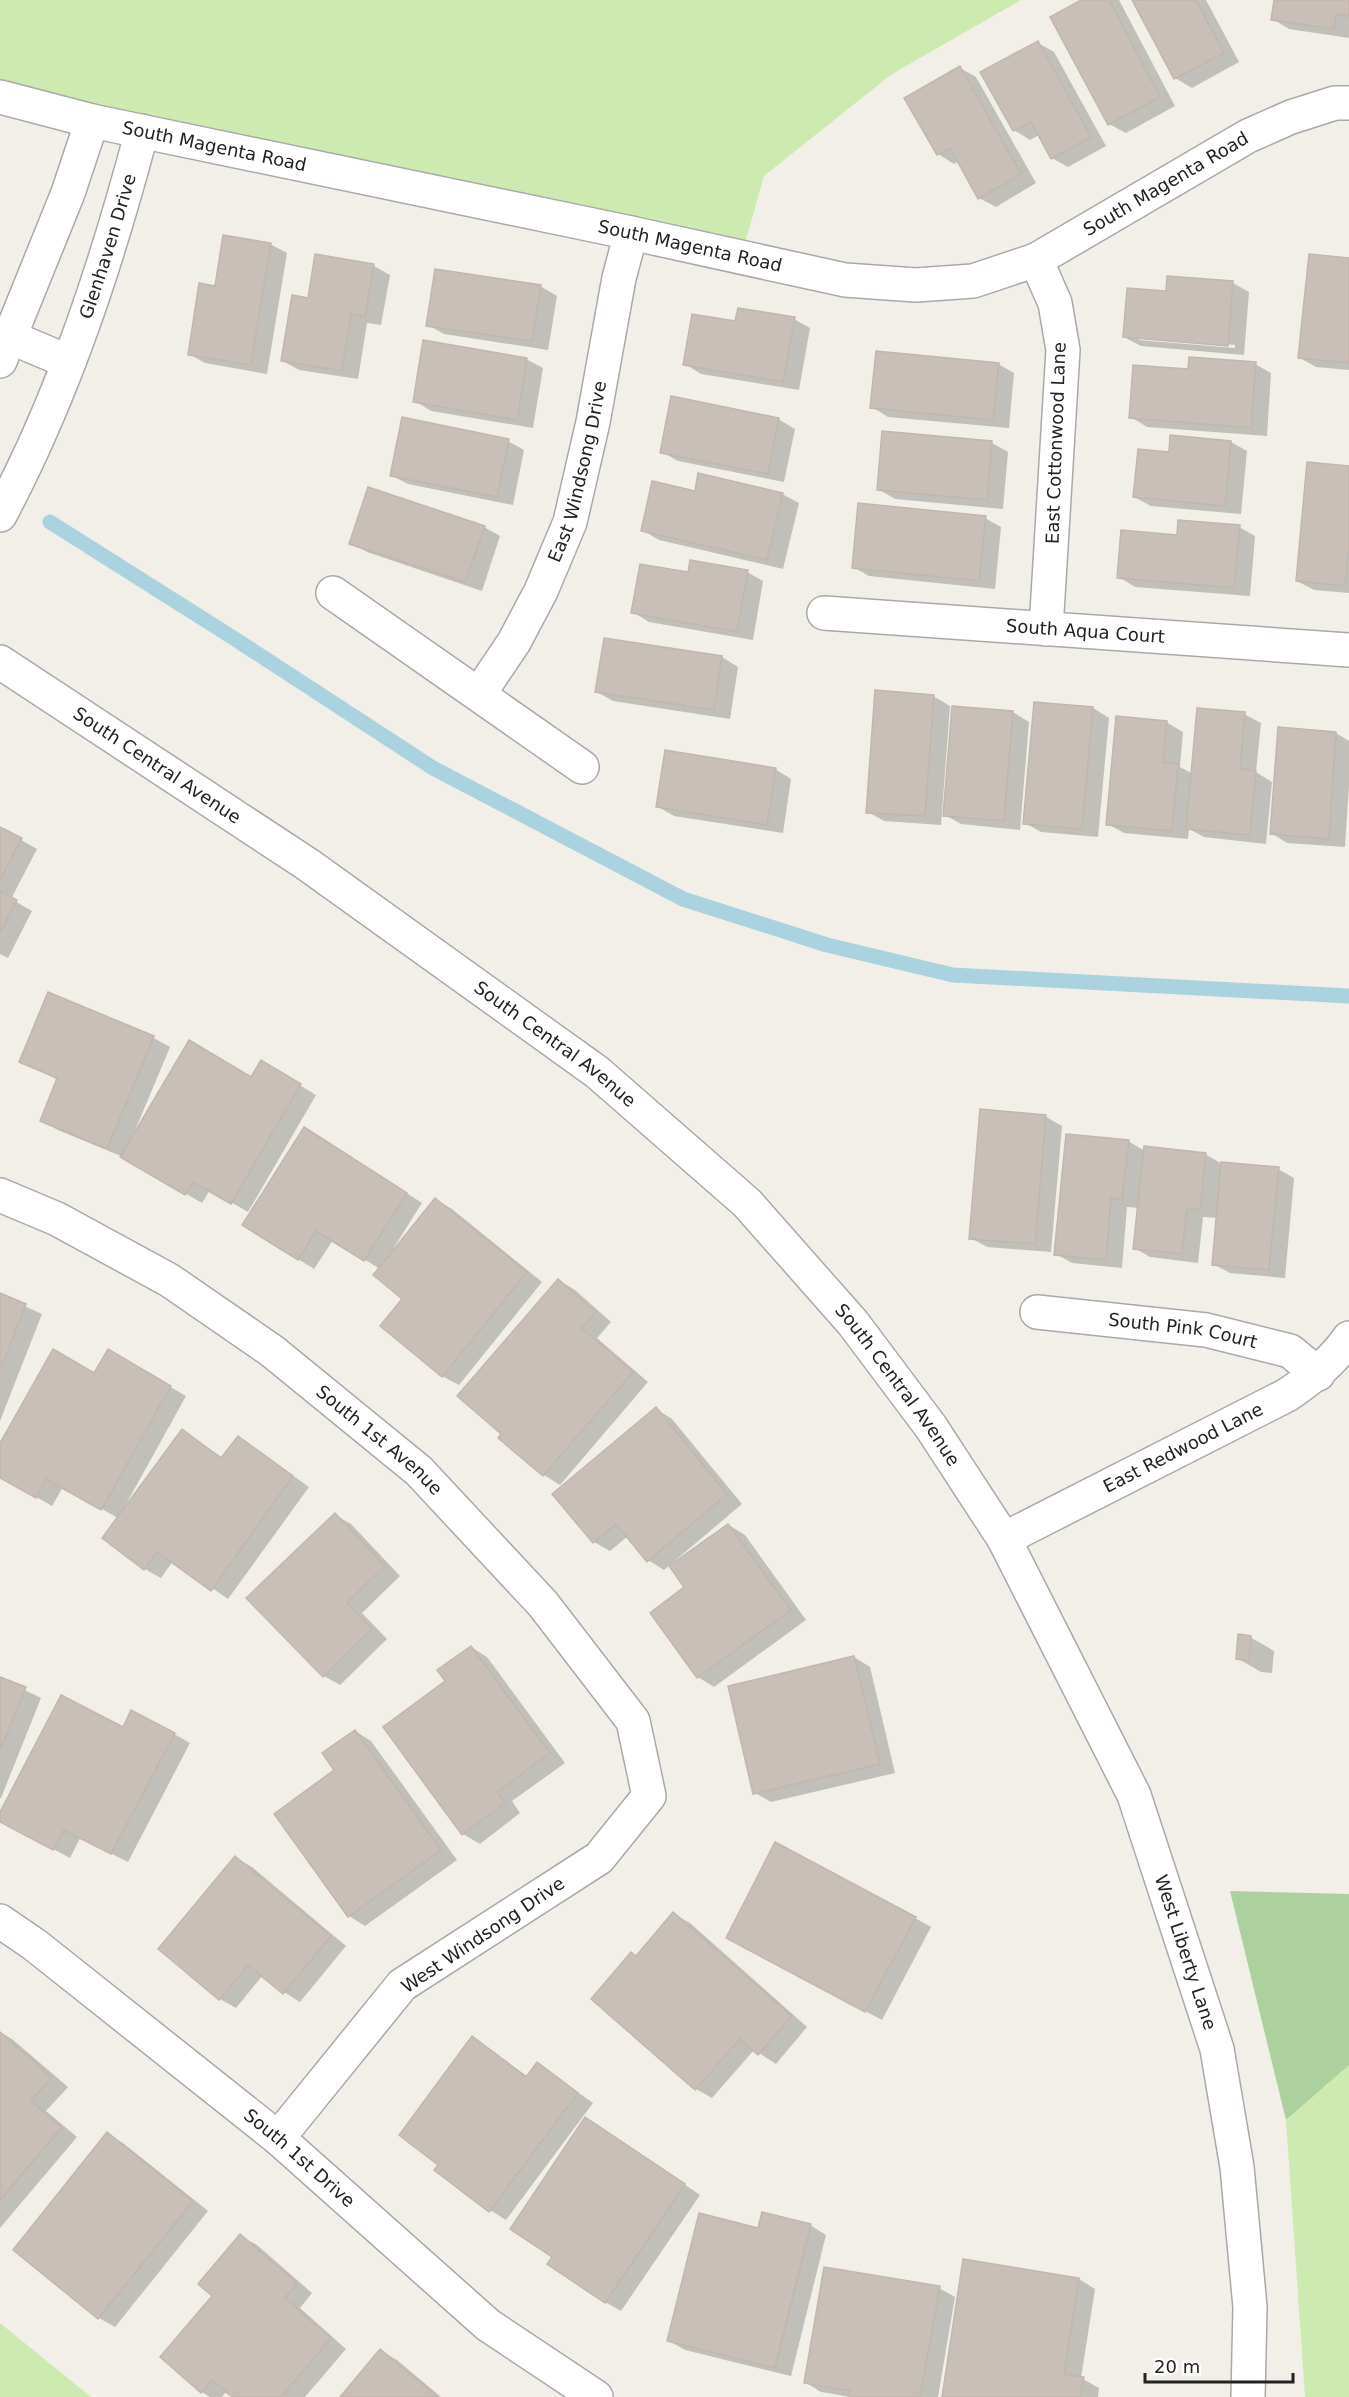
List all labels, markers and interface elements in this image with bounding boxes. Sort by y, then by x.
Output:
street label: South Magenta Road [120,117,308,175]
street label: South Magenta Road [1079,127,1252,240]
street label: Glenhaven Drive [75,171,140,322]
street label: South Magenta Road [596,215,784,276]
street label: East Cottonwood Lane [1041,342,1070,544]
street label: East Windsong Drive [543,379,610,565]
street label: South Aqua Court [1005,615,1166,647]
street label: South Central Avenue [70,702,245,828]
street label: South Central Avenue [470,976,640,1111]
street label: South Central Avenue [831,1299,965,1470]
street label: South Pink Court [1107,1309,1259,1352]
street label: South 1st Avenue [312,1381,447,1499]
street label: East Redwood Lane [1100,1398,1266,1497]
street label: West Windsong Drive [397,1872,568,1997]
street label: West Liberty Lane [1151,1872,1221,2032]
street label: South 1st Drive [240,2104,359,2211]
scale bar [1145,2346,1294,2384]
text: 20 m [1154,2356,1200,2377]

